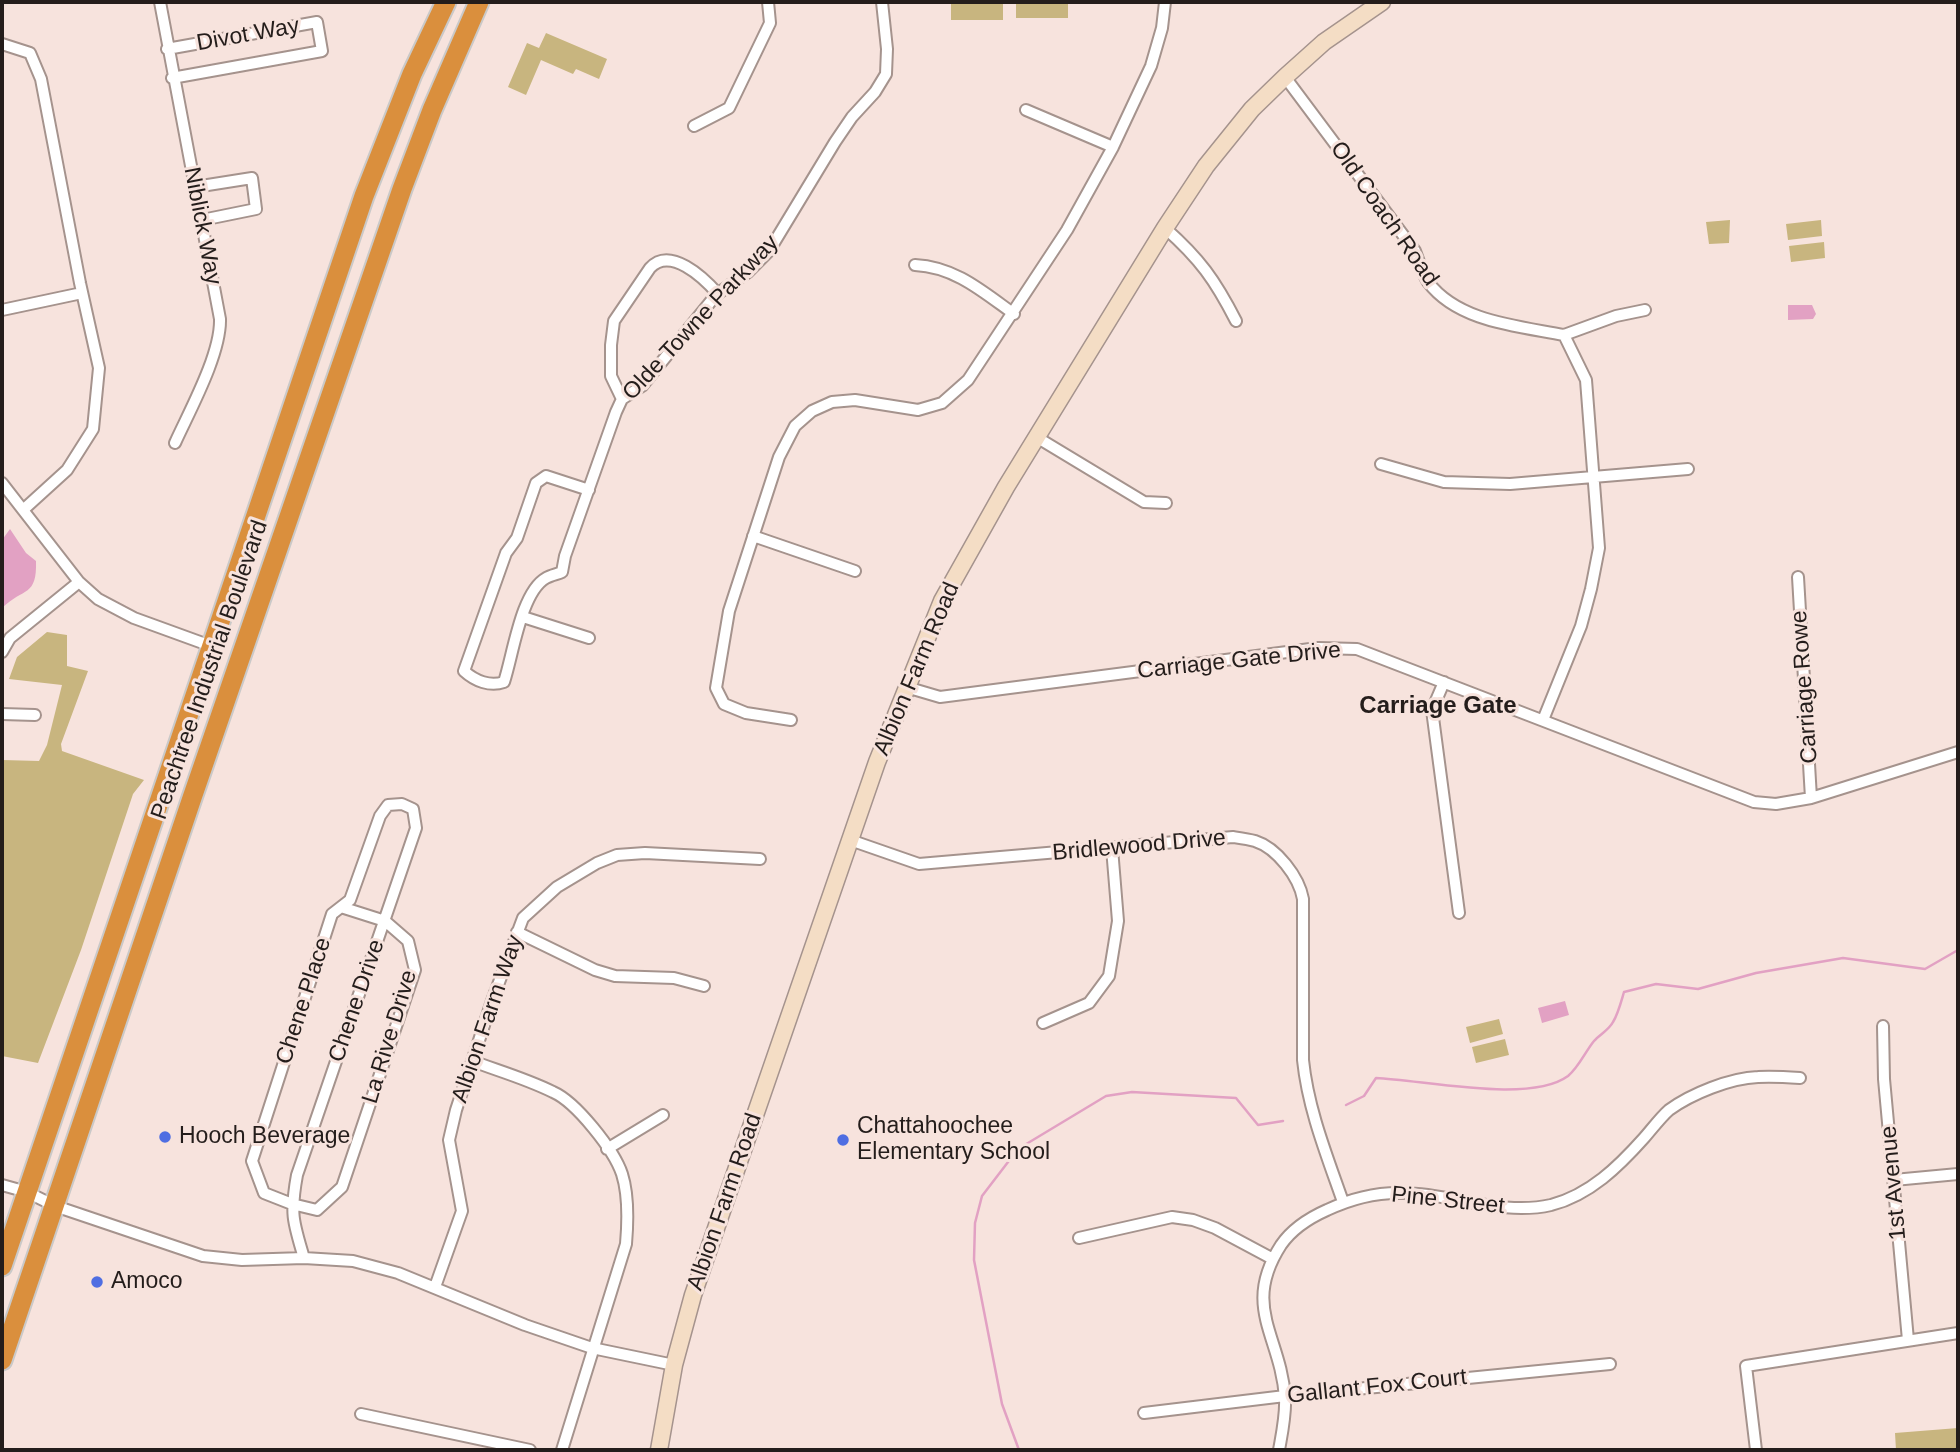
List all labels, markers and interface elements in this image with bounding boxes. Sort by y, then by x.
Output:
street label: Divot Way [194,12,302,58]
street label: Old Coach Road [1324,136,1444,292]
street label: Niblick Way [177,165,227,287]
street label: Olde Towne Parkway [617,230,785,406]
street label: Peachtree Industrial Boulevard [146,517,274,823]
street label: Albion Farm Road [868,578,966,760]
street label: Carriage Rowe [1786,610,1824,764]
street label: Carriage Gate Drive [1136,637,1342,685]
district label: Carriage Gate [1359,692,1517,720]
street label: Bridlewood Drive [1051,825,1227,867]
street label: Albion Farm Way [446,932,530,1106]
street label: Chene Place [271,934,337,1068]
street label: Chene Drive [323,936,391,1066]
street label: La Rive Drive [357,967,423,1107]
street label: Albion Farm Road [682,1110,768,1294]
place label: Chattahoochee Elementary School [857,1113,1050,1167]
place label: Hooch Beverage [179,1123,350,1151]
street label: 1st Avenue [1875,1125,1913,1241]
marker: Hooch Beverage [157,1129,173,1145]
marker: Chattahoochee Elementary School [835,1132,851,1148]
street label: Pine Street [1390,1181,1506,1221]
place label: Amoco [111,1268,183,1296]
marker: Amoco [89,1274,105,1290]
street label: Gallant Fox Court [1286,1364,1468,1410]

